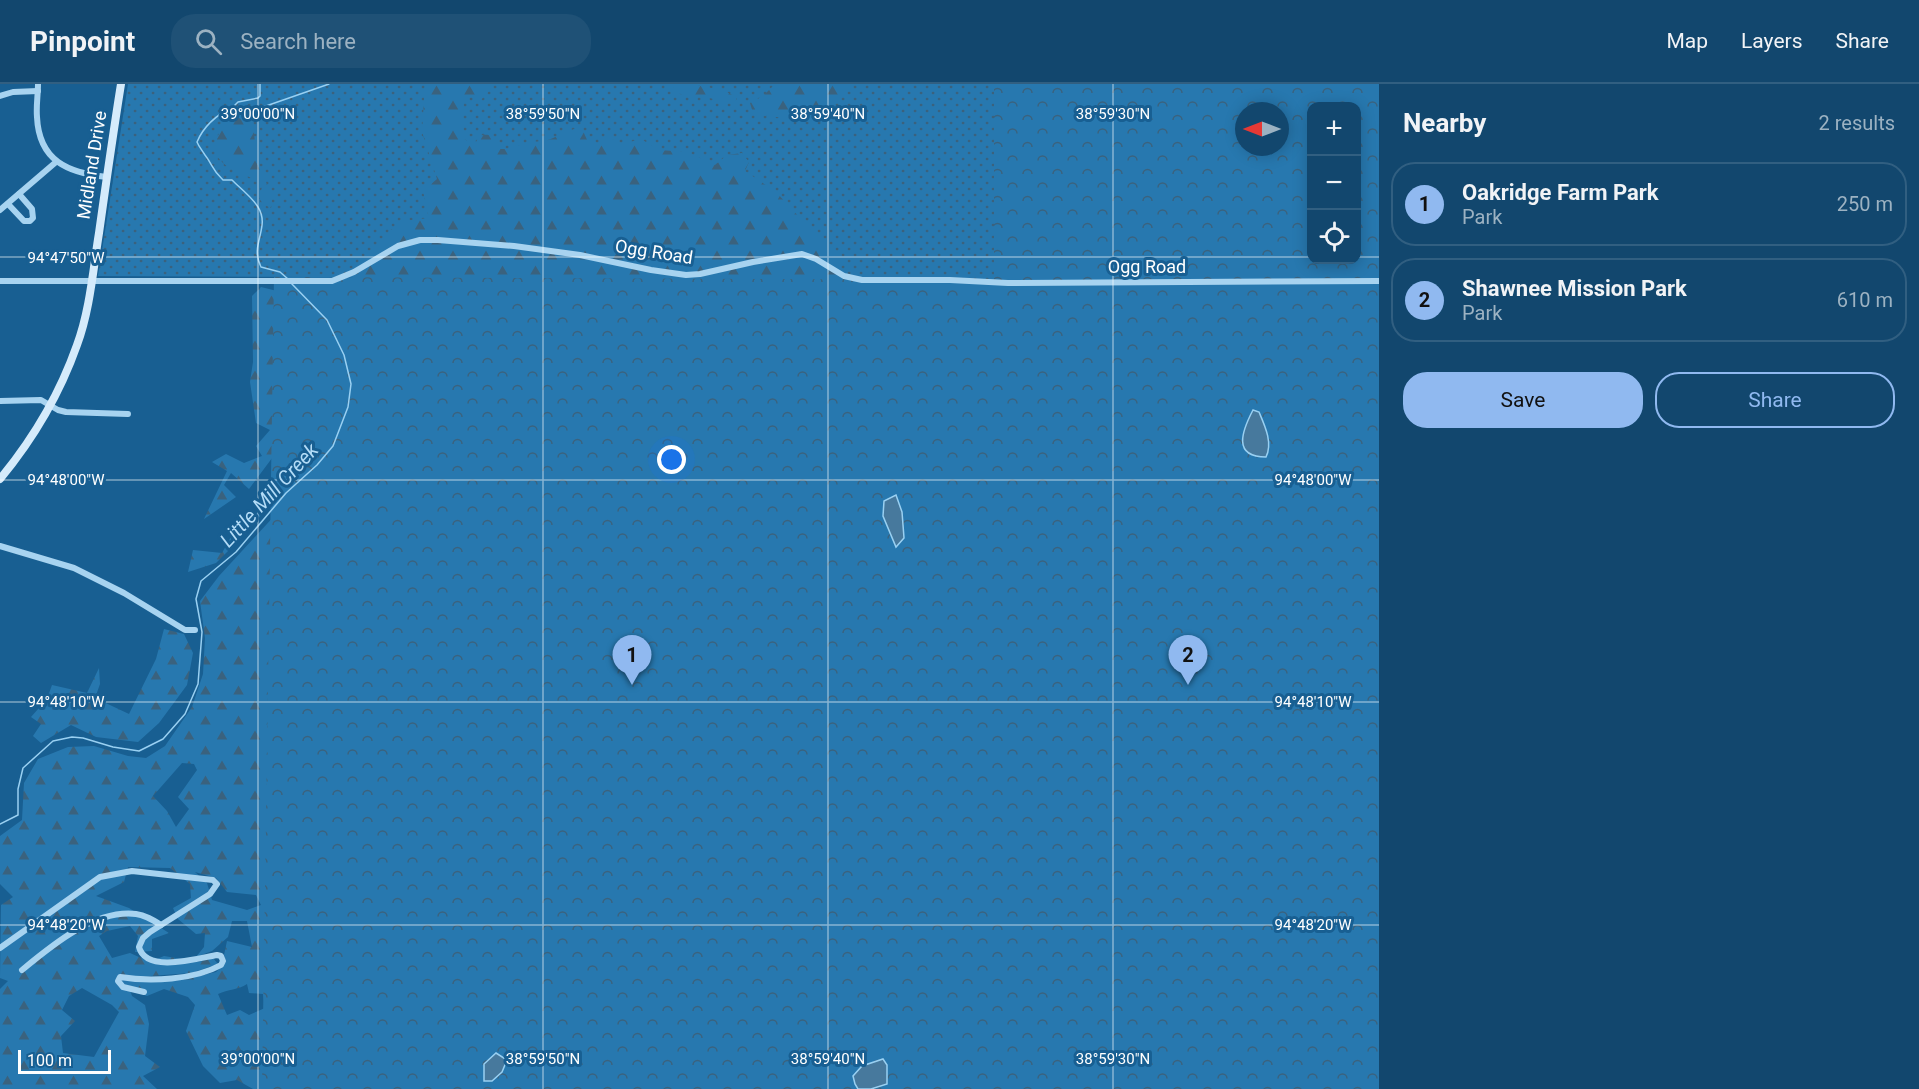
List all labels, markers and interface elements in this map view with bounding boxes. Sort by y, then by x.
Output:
search box [171,14,591,68]
text: Pinpoint [30,25,135,58]
icon: search [192,25,225,58]
text: Search here [240,29,356,54]
text: Map [1666,29,1708,53]
text: Layers [1741,29,1802,53]
text: Share [1835,29,1889,53]
north arrow [1235,102,1289,156]
map controls [1307,102,1361,264]
button: + [1307,102,1361,156]
text: 39°00'00"N [221,105,295,123]
text: 38°59'50"N [506,105,580,123]
text: 38°59'40"N [791,105,865,123]
text: 38°59'30"N [1076,105,1150,123]
text: Nearby [1403,108,1486,138]
street label: Midland Drive [73,109,110,221]
text: 2 results [1819,111,1895,135]
button: − [1307,156,1361,210]
text: Oakridge Farm Park [1462,180,1659,205]
text: 1 [1419,192,1430,216]
text: 250 m [1837,192,1893,216]
text: Park [1462,205,1502,229]
button: locate [1307,210,1361,264]
street label: Ogg Road [614,235,694,268]
text: 94°47'50"W [28,249,104,267]
street label: Ogg Road [1108,256,1186,277]
text: Shawnee Mission Park [1462,276,1687,301]
text: 2 [1419,288,1430,312]
text: 610 m [1837,288,1893,312]
text: Park [1462,301,1502,325]
button: Save [1403,372,1643,428]
button: Share [1655,372,1895,428]
water label: Little Mill Creek [215,437,324,552]
your location [657,445,686,474]
text: 94°48'00"W [28,471,104,489]
text: 94°48'00"W [1275,471,1351,489]
pin: 1 [612,636,652,685]
pin: 2 [1168,636,1208,685]
text: 94°48'10"W [28,693,104,711]
text: 94°48'10"W [1275,693,1351,711]
text: 94°48'20"W [28,916,104,934]
text: 94°48'20"W [1275,916,1351,934]
scale bar [18,1047,111,1074]
text: 39°00'00"N [221,1050,295,1068]
text: 38°59'50"N [506,1050,580,1068]
text: 38°59'40"N [791,1050,865,1068]
text: 38°59'30"N [1076,1050,1150,1068]
text: 100 m [27,1051,72,1070]

